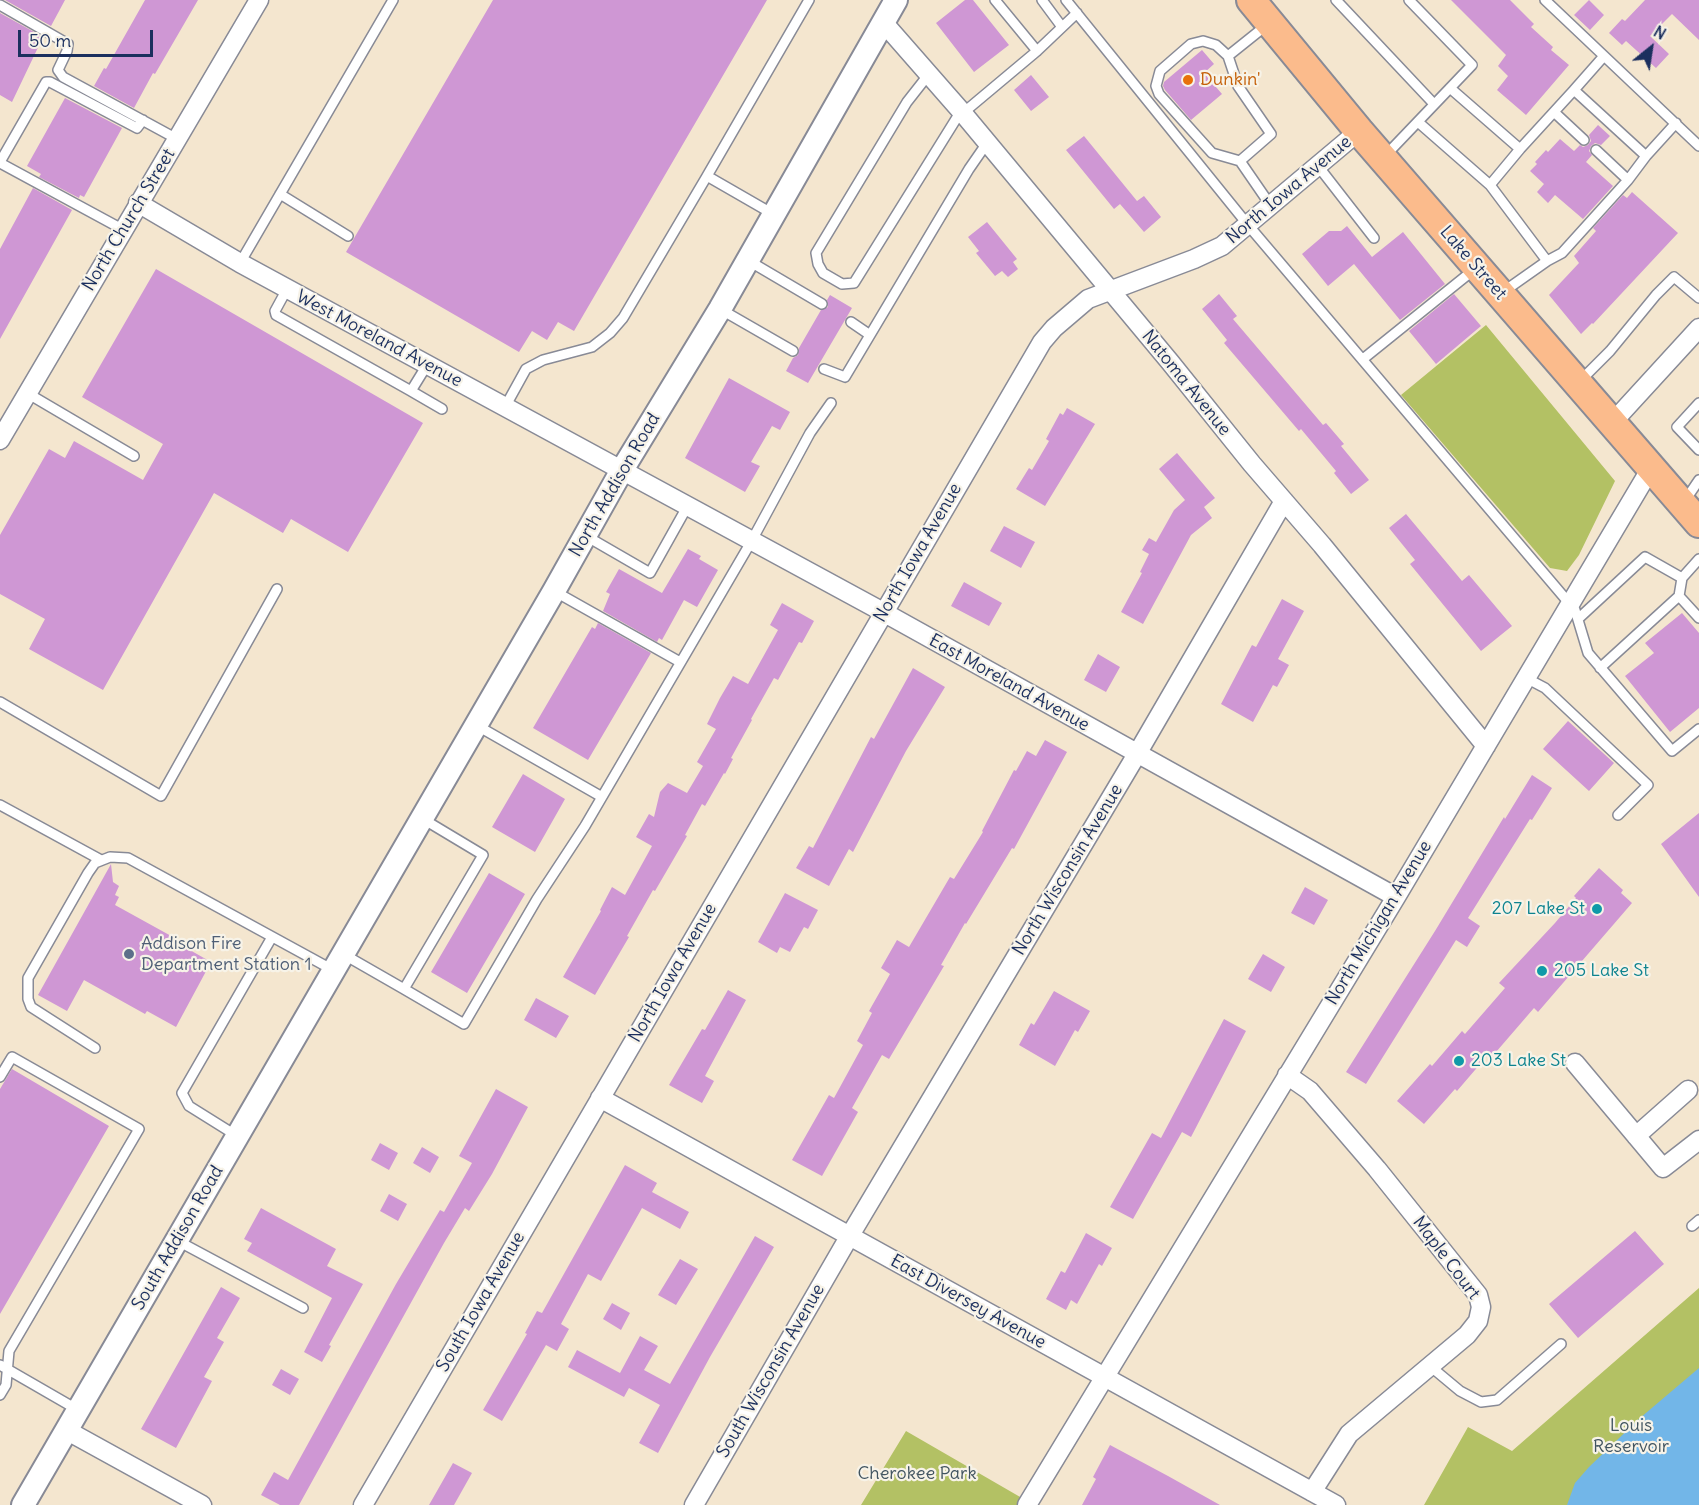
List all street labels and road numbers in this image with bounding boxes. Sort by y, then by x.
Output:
street label: North Iowa Avenue [1222,131,1356,249]
street label: North Church Street [78,145,180,295]
street label: Lake Street [1435,222,1511,304]
street label: West Moreland Avenue [292,286,466,392]
street label: Natoma Avenue [1137,326,1235,440]
street label: North Addison Road [565,409,665,561]
street label: North Iowa Avenue [869,480,967,626]
street label: East Moreland Avenue [925,630,1093,736]
street label: North Wisconsin Avenue [1008,780,1128,960]
street label: North Michigan Avenue [1321,837,1437,1009]
street label: North Iowa Avenue [624,900,722,1046]
street label: South Addison Road [128,1162,228,1314]
street label: Maple Court [1408,1212,1484,1304]
street label: South Iowa Avenue [432,1228,530,1376]
street label: East Diversey Avenue [886,1250,1050,1354]
street label: South Wisconsin Avenue [712,1280,830,1462]

